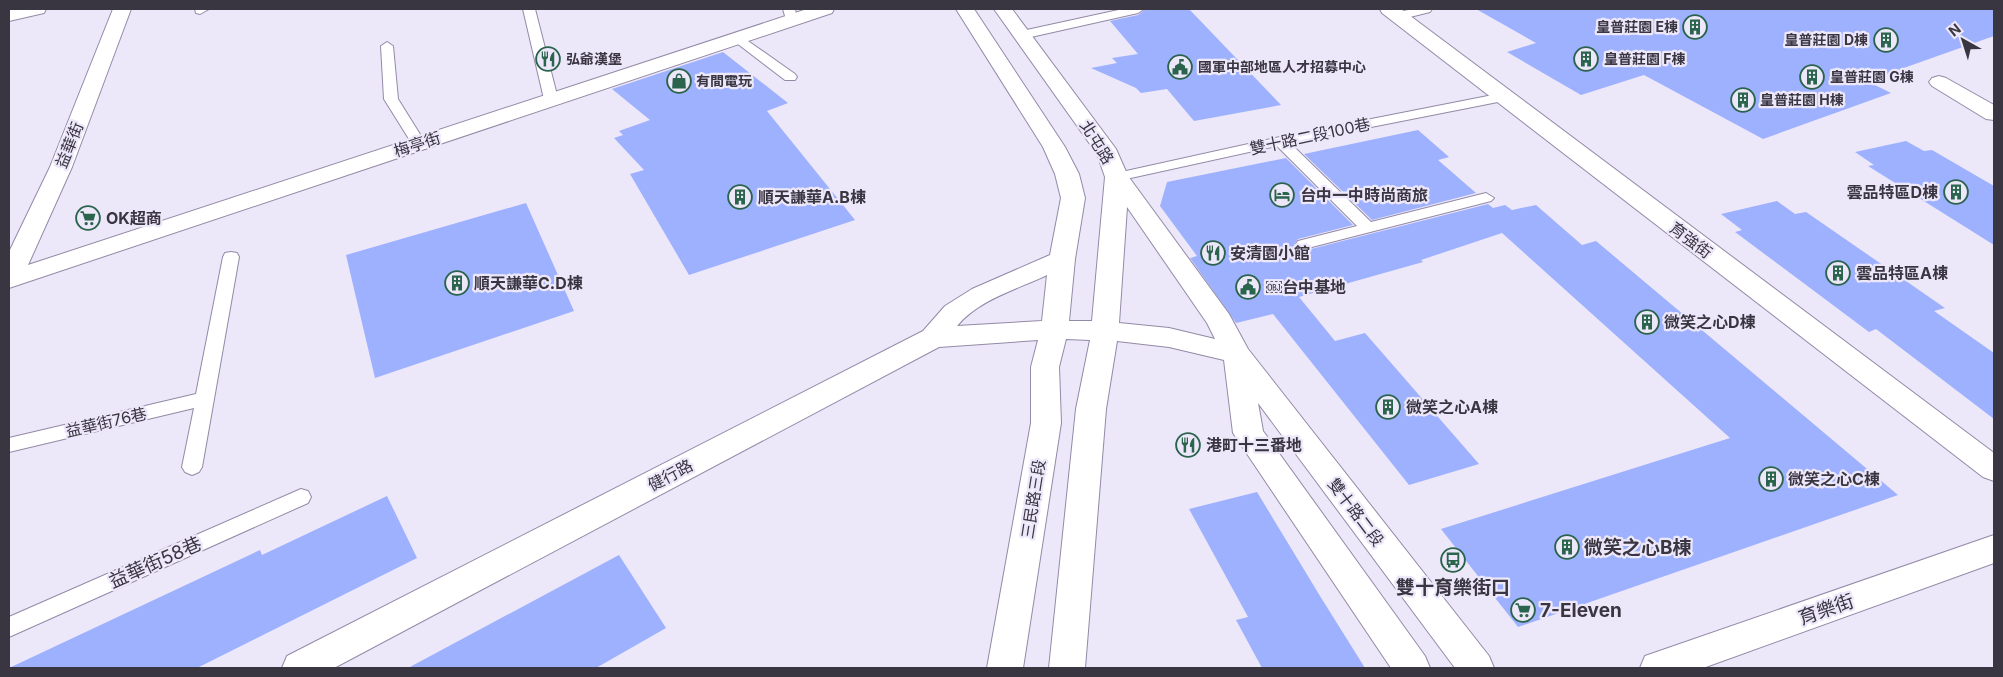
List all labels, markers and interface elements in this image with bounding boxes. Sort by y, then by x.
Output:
building icon: 皇普莊園 E棟 [1682,14,1708,40]
north arrow [1938,15,1988,65]
place label: 皇普莊園 E棟 [1596,18,1678,35]
text: N [1945,20,1964,39]
building icon: 皇普莊園 D棟 [1873,27,1899,53]
place label: 皇普莊園 D棟 [1785,31,1868,48]
restaurant icon: 弘爺漢堡 [535,46,561,72]
building icon: 皇普莊園 F棟 [1573,46,1599,72]
place label: 弘爺漢堡 [566,50,622,67]
place label: 皇普莊園 F棟 [1604,50,1686,67]
public building icon: 國軍中部地區人才招募中心 [1167,54,1193,80]
place label: 國軍中部地區人才招募中心 [1198,58,1366,75]
building icon: 皇普莊園 G棟 [1799,64,1825,90]
shop icon: 有間電玩 [666,68,692,94]
place label: 皇普莊園 G棟 [1830,68,1914,85]
place label: 有間電玩 [696,72,752,89]
building icon: 皇普莊園 H棟 [1730,87,1756,113]
place label: 皇普莊園 H棟 [1760,91,1844,108]
street label: 雙十路二段100巷 [1248,113,1372,159]
street label: 北屯路 [1076,116,1118,168]
street label: 益華街 [51,119,87,171]
street label: 梅亭街 [391,127,443,161]
building icon: 雲品特區D棟 [1943,179,1969,205]
hotel icon: 台中一中時尚商旅 [1269,182,1295,208]
place label: 雲品特區D棟 [1846,182,1938,202]
building icon: 順天謙華A.B棟 [727,184,753,210]
place label: 台中一中時尚商旅 [1300,185,1428,205]
place label: 順天謙華A.B棟 [758,187,866,207]
supermarket icon: OK超商 [75,205,101,231]
place label: OK超商 [106,208,162,228]
street label: 育強街 [1666,218,1716,262]
restaurant icon: 安清園小館 [1200,240,1226,266]
place label: 安清園小館 [1230,243,1310,263]
building icon: 雲品特區A棟 [1825,260,1851,286]
place label: 雲品特區A棟 [1856,263,1948,283]
building icon: 順天謙華C.D棟 [444,270,470,296]
place label: 順天謙華C.D棟 [474,273,583,293]
public building icon: ￼台中基地 [1235,274,1261,300]
place label: ￼台中基地 [1266,277,1346,297]
building icon: 微笑之心D棟 [1634,309,1660,335]
place label: 微笑之心D棟 [1664,312,1756,332]
building icon: 微笑之心A棟 [1375,394,1401,420]
place label: 微笑之心A棟 [1406,397,1498,417]
street label: 益華街76巷 [63,403,149,441]
restaurant icon: 港町十三番地 [1175,432,1201,458]
place label: 港町十三番地 [1206,435,1302,455]
street label: 健行路 [644,455,696,495]
street label: 三民路三段 [1017,458,1049,540]
building icon: 微笑之心C棟 [1758,466,1784,492]
place label: 微笑之心C棟 [1788,469,1880,489]
street label: 雙十路二段 [1324,474,1388,550]
street label: 益華街58巷 [105,532,205,593]
building icon: 微笑之心B棟 [1554,534,1580,560]
place label: 微笑之心B棟 [1584,536,1692,559]
bus stop icon: 雙十育樂街口 [1440,547,1466,573]
place label: 雙十育樂街口 [1396,576,1510,599]
street label: 育樂街 [1795,589,1857,630]
supermarket icon: 7-Eleven [1510,597,1536,623]
place label: 7-Eleven [1540,599,1622,622]

